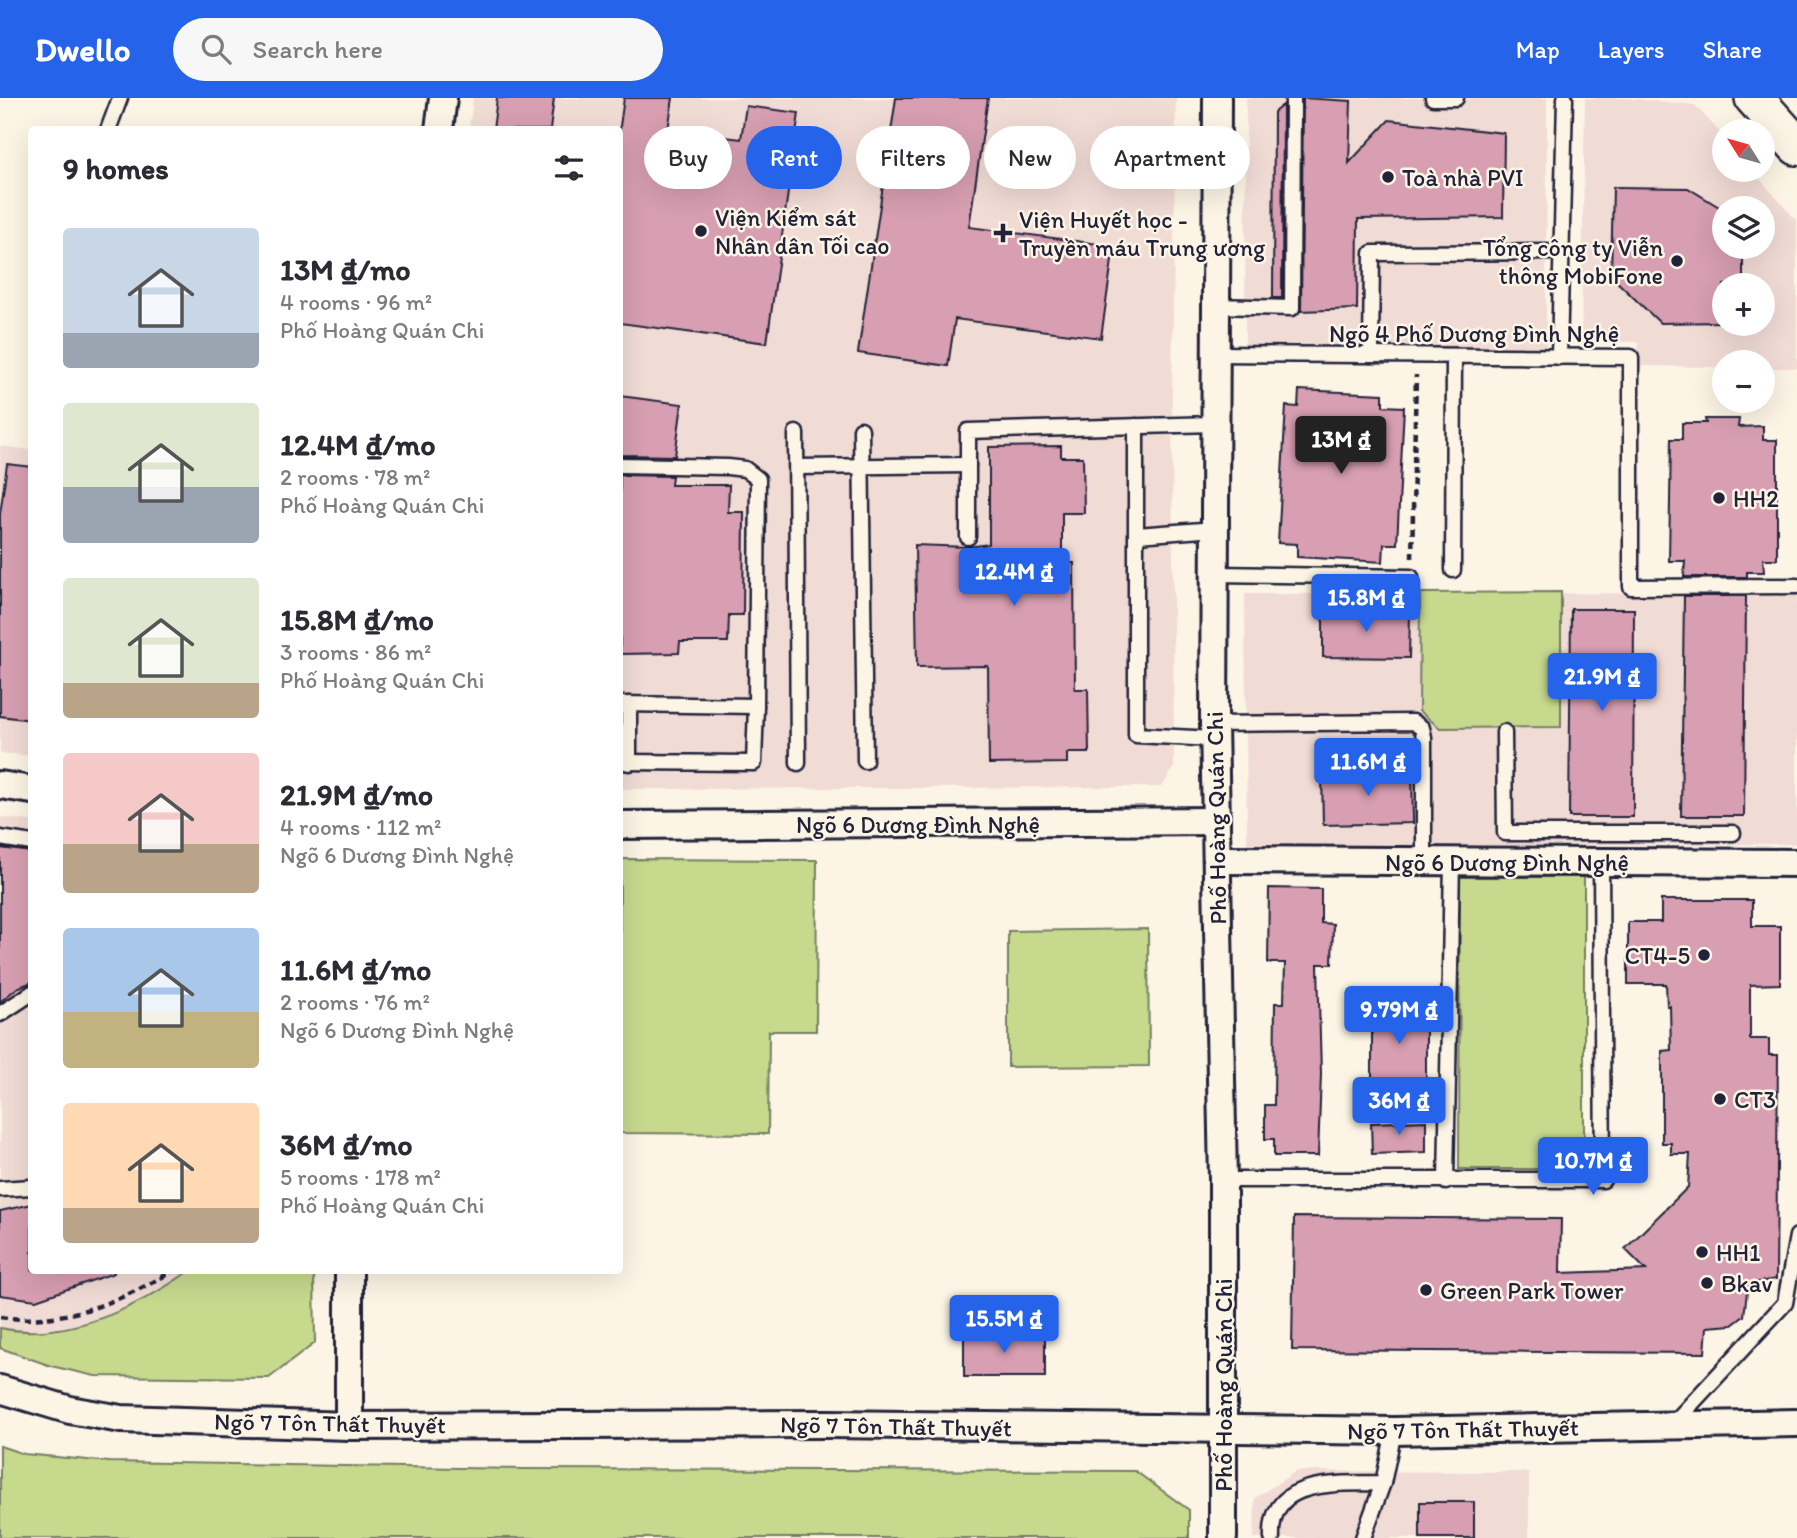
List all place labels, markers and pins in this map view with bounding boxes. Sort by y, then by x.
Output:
place label: Toà nhà PVI [1402,163,1524,192]
marker: Toà nhà PVI [1380,169,1396,185]
place label: Viện Kiểm sát Nhân dân Tối cao [715,203,890,260]
place label: Viện Huyết học - Truyền máu Trung ương [1019,205,1266,262]
marker: Viện Kiểm sát Nhân dân Tối cao [693,223,709,239]
marker: Viện Huyết học - Truyền máu Trung ương [993,223,1013,243]
place label: Tổng công ty Viễn thông MobiFone [1483,233,1663,290]
marker: Tổng công ty Viễn thông MobiFone [1669,253,1685,269]
pin: 13M ₫ [1292,416,1390,476]
place label: HH2 [1733,484,1779,513]
marker: HH2 [1711,490,1727,506]
pin: 12.4M ₫ [949,548,1079,608]
pin: 15.8M ₫ [1301,574,1431,634]
pin: 21.9M ₫ [1537,654,1667,713]
pin: 11.6M ₫ [1303,738,1433,798]
place label: CT4-5 [1624,941,1690,970]
marker: CT4-5 [1696,947,1712,963]
pin: 9.79M ₫ [1334,986,1464,1046]
pin: 36M ₫ [1350,1077,1448,1137]
place label: CT3 [1734,1085,1776,1114]
marker: CT3 [1712,1091,1728,1107]
pin: 10.7M ₫ [1528,1138,1658,1197]
place label: HH1 [1716,1238,1760,1267]
marker: HH1 [1694,1244,1710,1260]
place label: Bkav [1721,1269,1773,1298]
marker: Bkav [1699,1275,1715,1291]
place label: Green Park Tower [1440,1276,1624,1305]
marker: Green Park Tower [1418,1282,1434,1298]
pin: 15.5M ₫ [939,1296,1069,1355]

